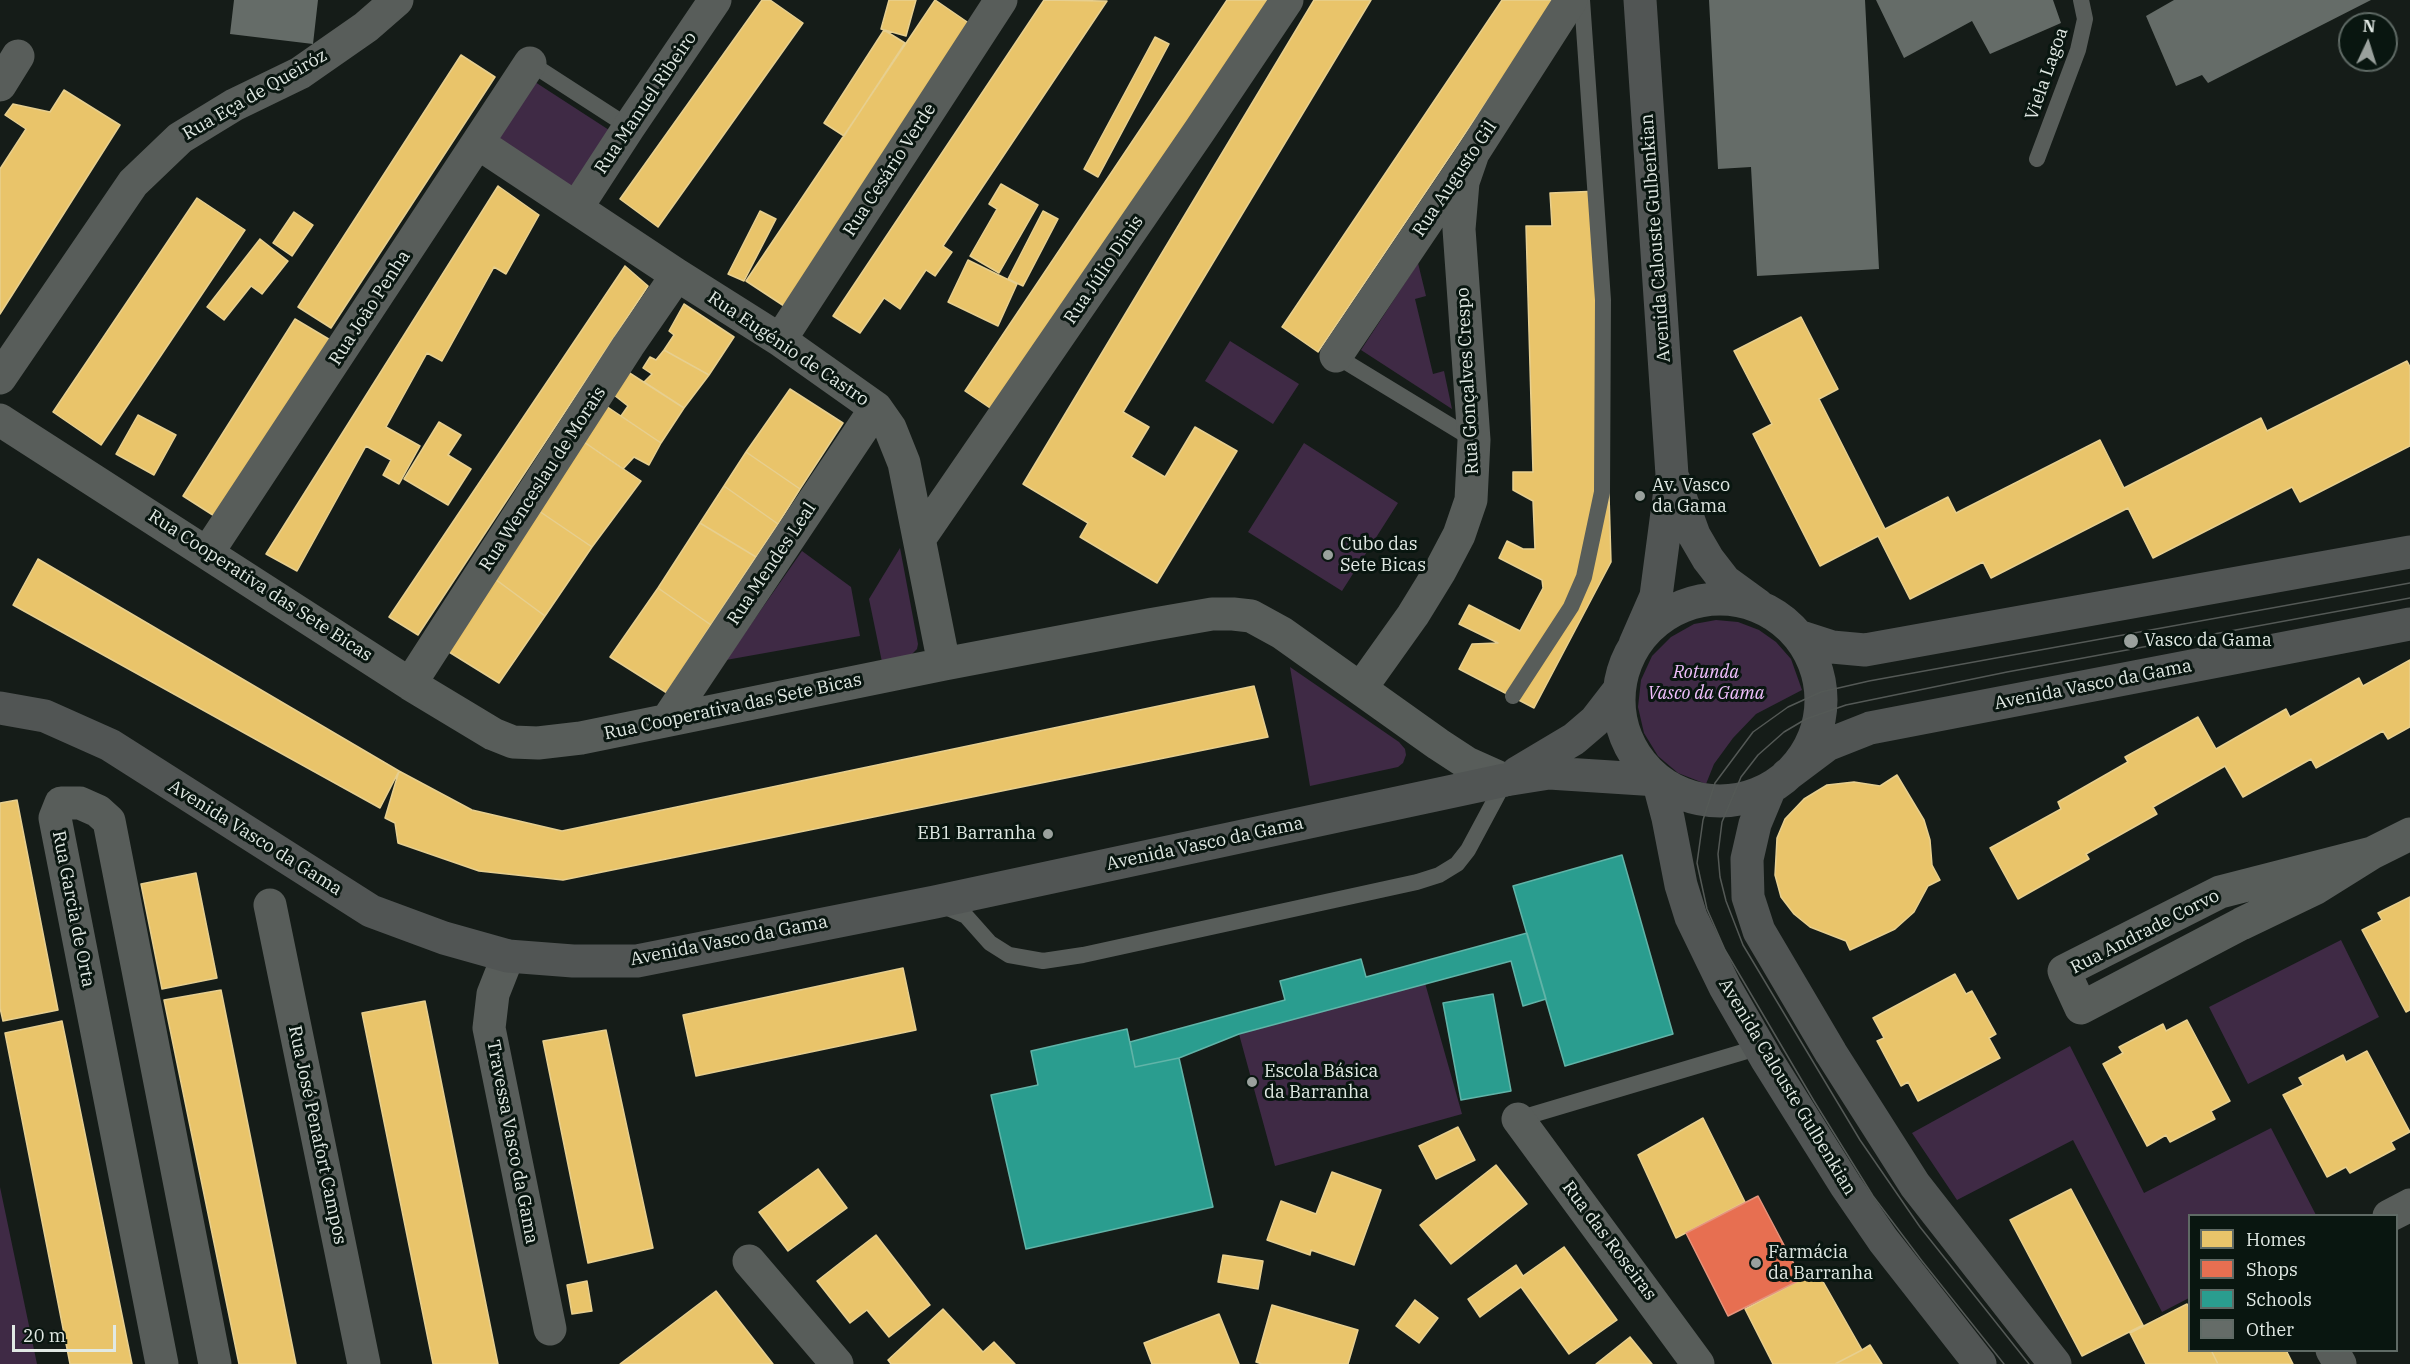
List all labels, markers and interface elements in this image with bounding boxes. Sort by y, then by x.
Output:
north arrow [2338,12,2398,72]
text: N [2362,16,2376,36]
street label: Viela Lagoa [2021,25,2073,123]
street label: Rua Manuel Ribeiro [590,28,702,178]
street label: Rua Eça de Queiróz [179,45,331,145]
street label: Rua Cesário Verde [839,100,941,240]
street label: Avenida Calouste Gulbenkian [1637,113,1675,363]
street label: Rua Augusto Gil [1408,117,1502,241]
street label: Rua Júlio Dinis [1060,212,1148,328]
street label: Rua João Penha [325,246,415,370]
street label: Rua Eugénio de Castro [703,287,873,411]
street label: Rua Gonçalves Crespo [1452,287,1484,475]
street label: Rua Wenceslau de Morais [475,383,611,575]
place label: Av. Vasco da Gama [1652,475,1730,518]
marker: Av. Vasco da Gama [1633,489,1647,503]
street label: Rua Mendes Leal [723,499,821,629]
street label: Rua Cooperativa das Sete Bicas [144,505,376,667]
place label: Cubo das Sete Bicas [1340,534,1426,576]
marker: Cubo das Sete Bicas [1321,548,1335,562]
place label: Vasco da Gama [2144,630,2272,652]
marker: Vasco da Gama [2122,632,2140,650]
street label: Avenida Vasco da Gama [1992,655,2194,715]
park label: Rotunda Vasco da Gama [1647,662,1765,704]
street label: Rua Cooperativa das Sete Bicas [602,669,864,745]
street label: Avenida Vasco da Gama [164,776,346,900]
street label: Avenida Vasco da Gama [1105,813,1305,875]
place label: EB1 Barranha [917,823,1036,845]
marker: EB1 Barranha [1041,827,1055,841]
street label: Rua Garcia de Orta [47,829,99,989]
street label: Rua Andrade Corvo [2067,885,2223,979]
street label: Avenida Vasco da Gama [628,911,830,971]
street label: Avenida Calouste Gulbenkian [1714,975,1860,1199]
street label: Rua José Penafort Campos [283,1024,351,1246]
street label: Travessa Vasco da Gama [482,1038,542,1246]
place label: Escola Básica da Barranha [1264,1061,1378,1104]
marker: Escola Básica da Barranha [1245,1075,1259,1089]
street label: Rua das Roseiras [1557,1177,1661,1305]
legend [2188,1214,2398,1352]
text: Homes [2246,1228,2306,1251]
place label: Farmácia da Barranha [1768,1242,1873,1284]
marker: Farmácia da Barranha [1749,1256,1763,1270]
text: Shops [2246,1258,2298,1281]
text: Schools [2246,1288,2312,1311]
scale bar [15,1313,118,1351]
text: Other [2246,1318,2294,1341]
text: 20 m [23,1324,66,1347]

